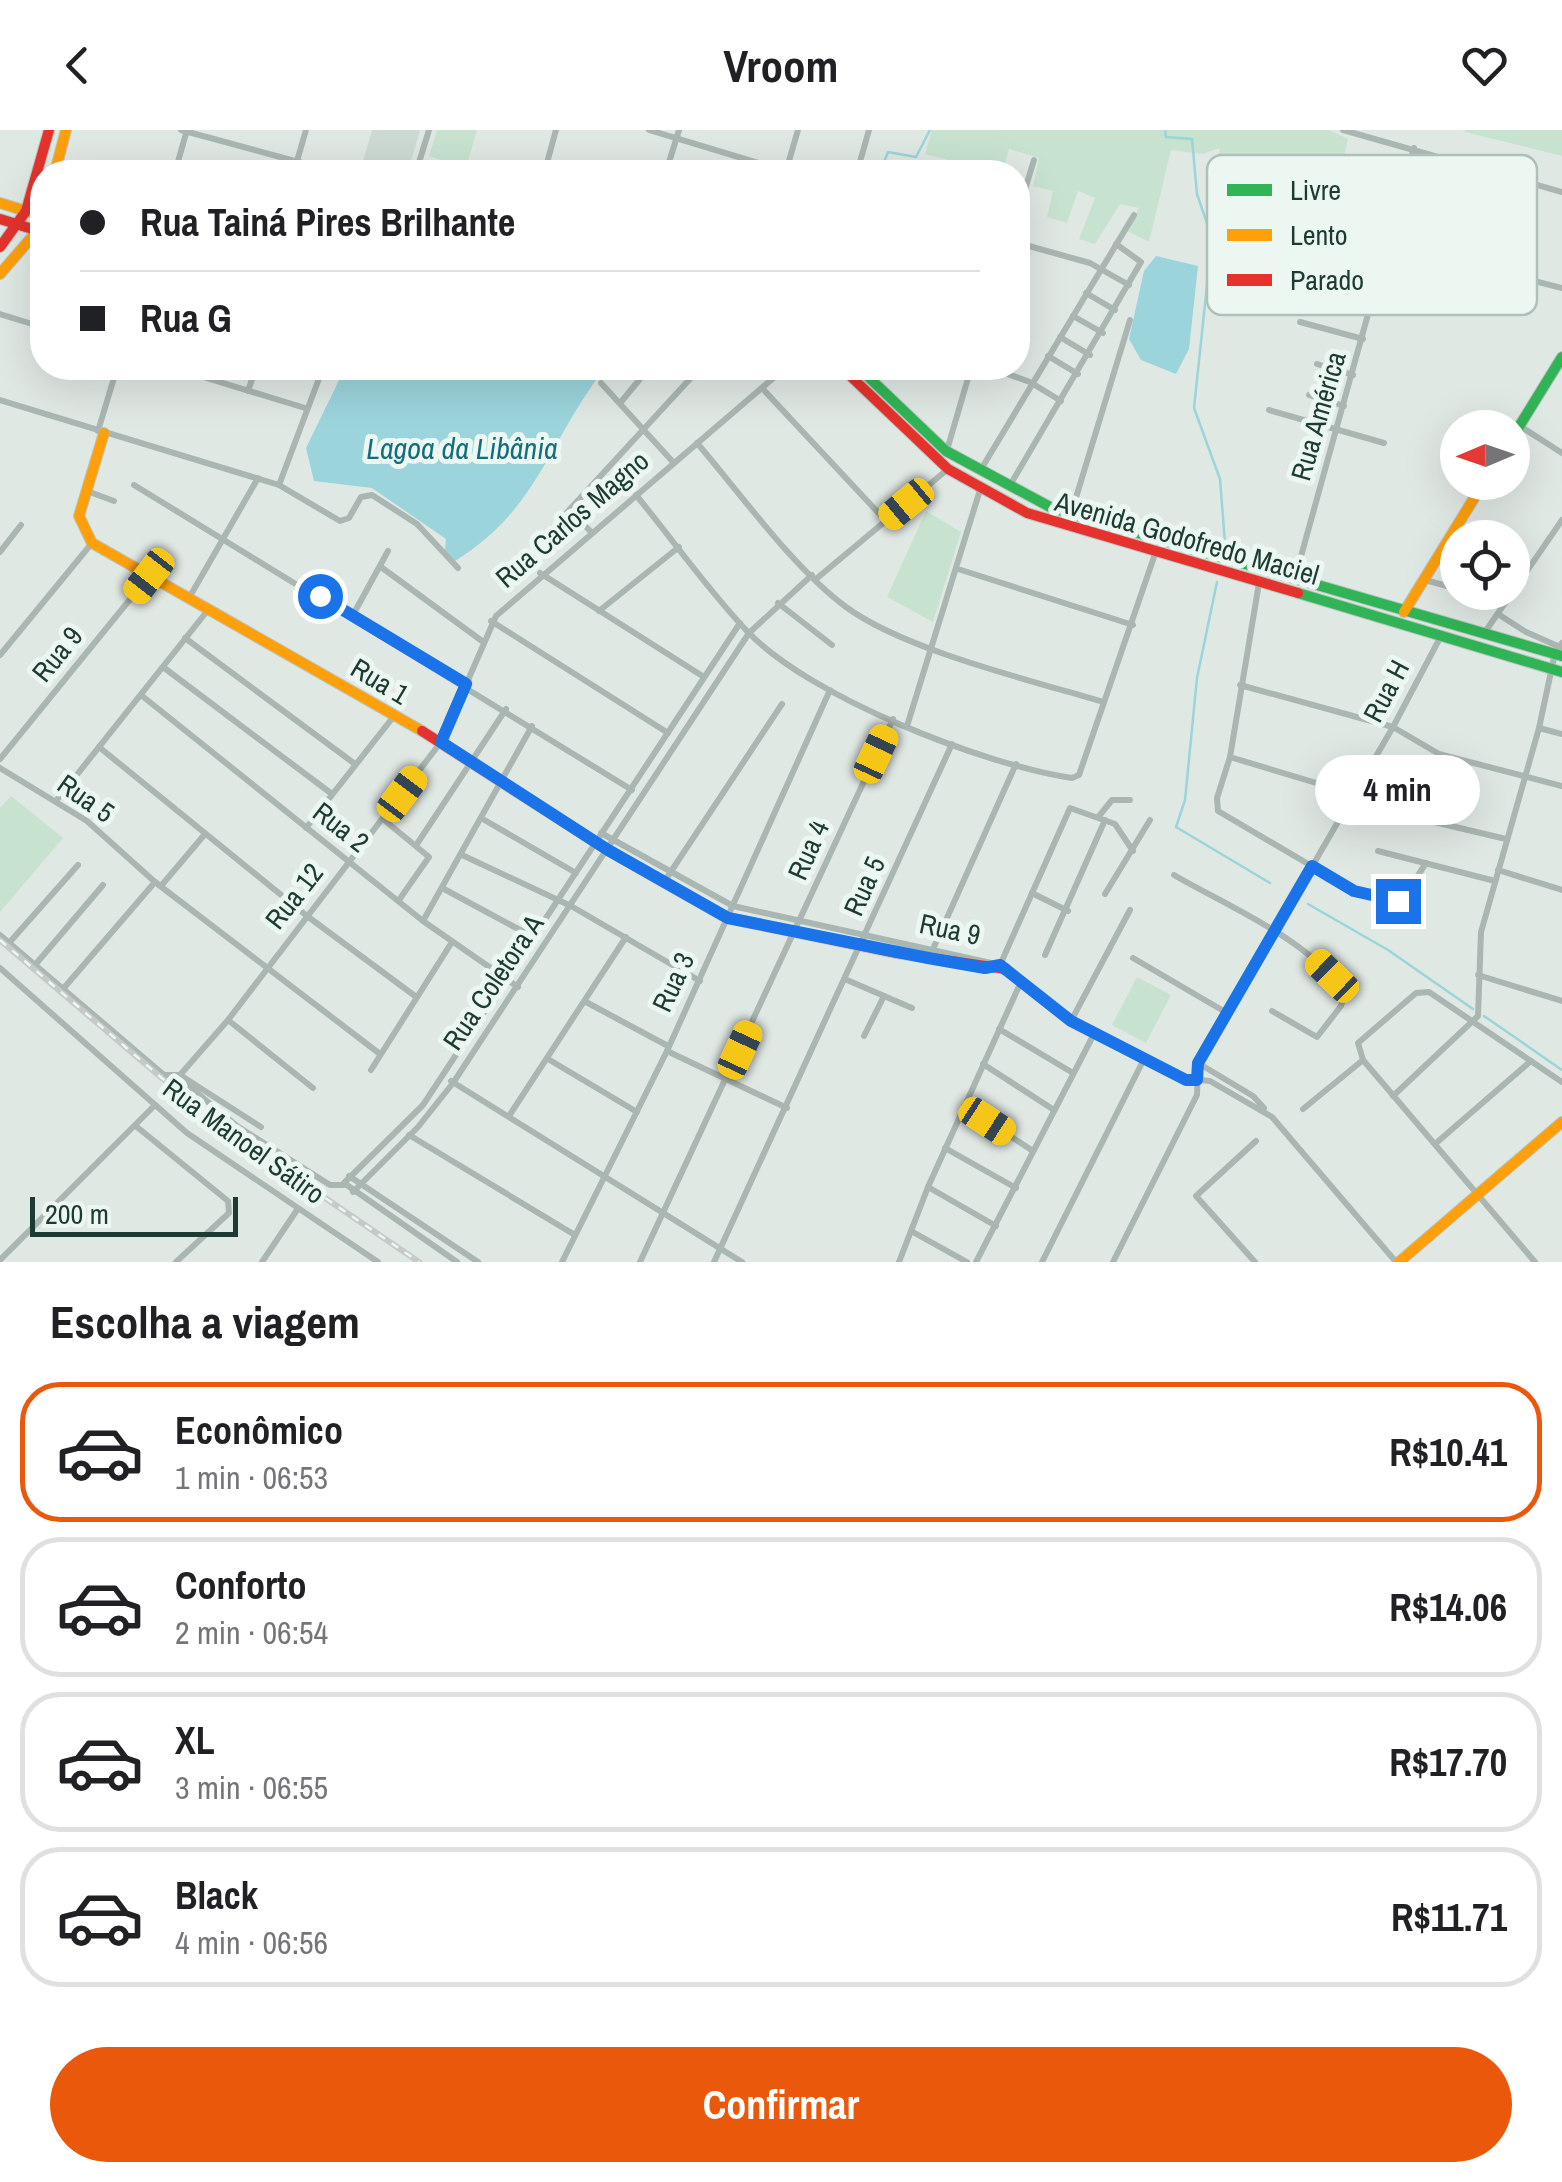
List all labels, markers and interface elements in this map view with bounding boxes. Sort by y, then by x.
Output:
text: Vroom [724,35,838,96]
icon: back [50,38,105,93]
icon: heart [1457,38,1512,93]
legend [1207,155,1537,315]
text: Livre [1290,171,1341,209]
text: Rua Tainá Pires Brilhante [140,197,515,248]
text: Lento [1290,216,1347,254]
text: Parado [1290,261,1364,299]
text: Rua G [140,293,232,344]
street label: Rua América [1281,347,1355,485]
north arrow [1440,410,1530,500]
map controls [1440,410,1530,610]
water label: Lagoa da Libânia [366,428,558,468]
street label: Rua Carlos Magno [487,442,657,596]
car [873,473,939,535]
street label: Avenida Godofredo Maciel [1050,482,1323,594]
button: locate [1440,520,1530,610]
car [119,543,179,609]
route start [298,574,343,619]
street label: Rua 9 [23,618,91,690]
street label: Rua 1 [344,649,416,713]
street label: Rua H [1354,653,1418,729]
car [850,720,902,788]
callout: 4 min [1316,756,1480,826]
car [372,761,432,827]
street label: Rua 5 [50,765,122,831]
text: 4 min [1363,768,1432,811]
street label: Rua 2 [305,793,377,861]
street label: Rua 4 [778,814,838,886]
street label: Rua 5 [834,850,894,922]
street label: Rua 12 [256,855,332,937]
route end [1376,879,1421,924]
street label: Rua 9 [916,904,984,954]
street label: Rua Coletora A [434,906,553,1057]
car [1300,944,1364,1008]
street label: Rua 3 [643,946,703,1018]
car [714,1016,766,1084]
street label: Rua Manoel Sátiro [155,1069,333,1213]
car [954,1092,1020,1150]
scale bar [30,1192,238,1236]
text: 200 m [45,1195,109,1233]
text: Escolha a viagem [50,1291,360,1352]
text: Econômico [175,1405,343,1456]
icon: car [55,1407,145,1497]
text: R$10.41 [1389,1427,1507,1478]
text: 1 min · 06:53 [175,1456,328,1499]
text: Conforto [175,1560,307,1611]
icon: car [55,1562,145,1652]
text: R$14.06 [1389,1582,1507,1633]
text: 2 min · 06:54 [175,1611,328,1654]
text: XL [175,1715,215,1766]
icon: car [55,1717,145,1807]
text: R$17.70 [1389,1737,1507,1788]
text: 3 min · 06:55 [175,1766,328,1809]
text: Black [175,1870,258,1921]
icon: car [55,1872,145,1962]
text: R$11.71 [1391,1892,1507,1943]
text: 4 min · 06:56 [175,1921,328,1964]
button: Confirmar [50,2047,1512,2162]

